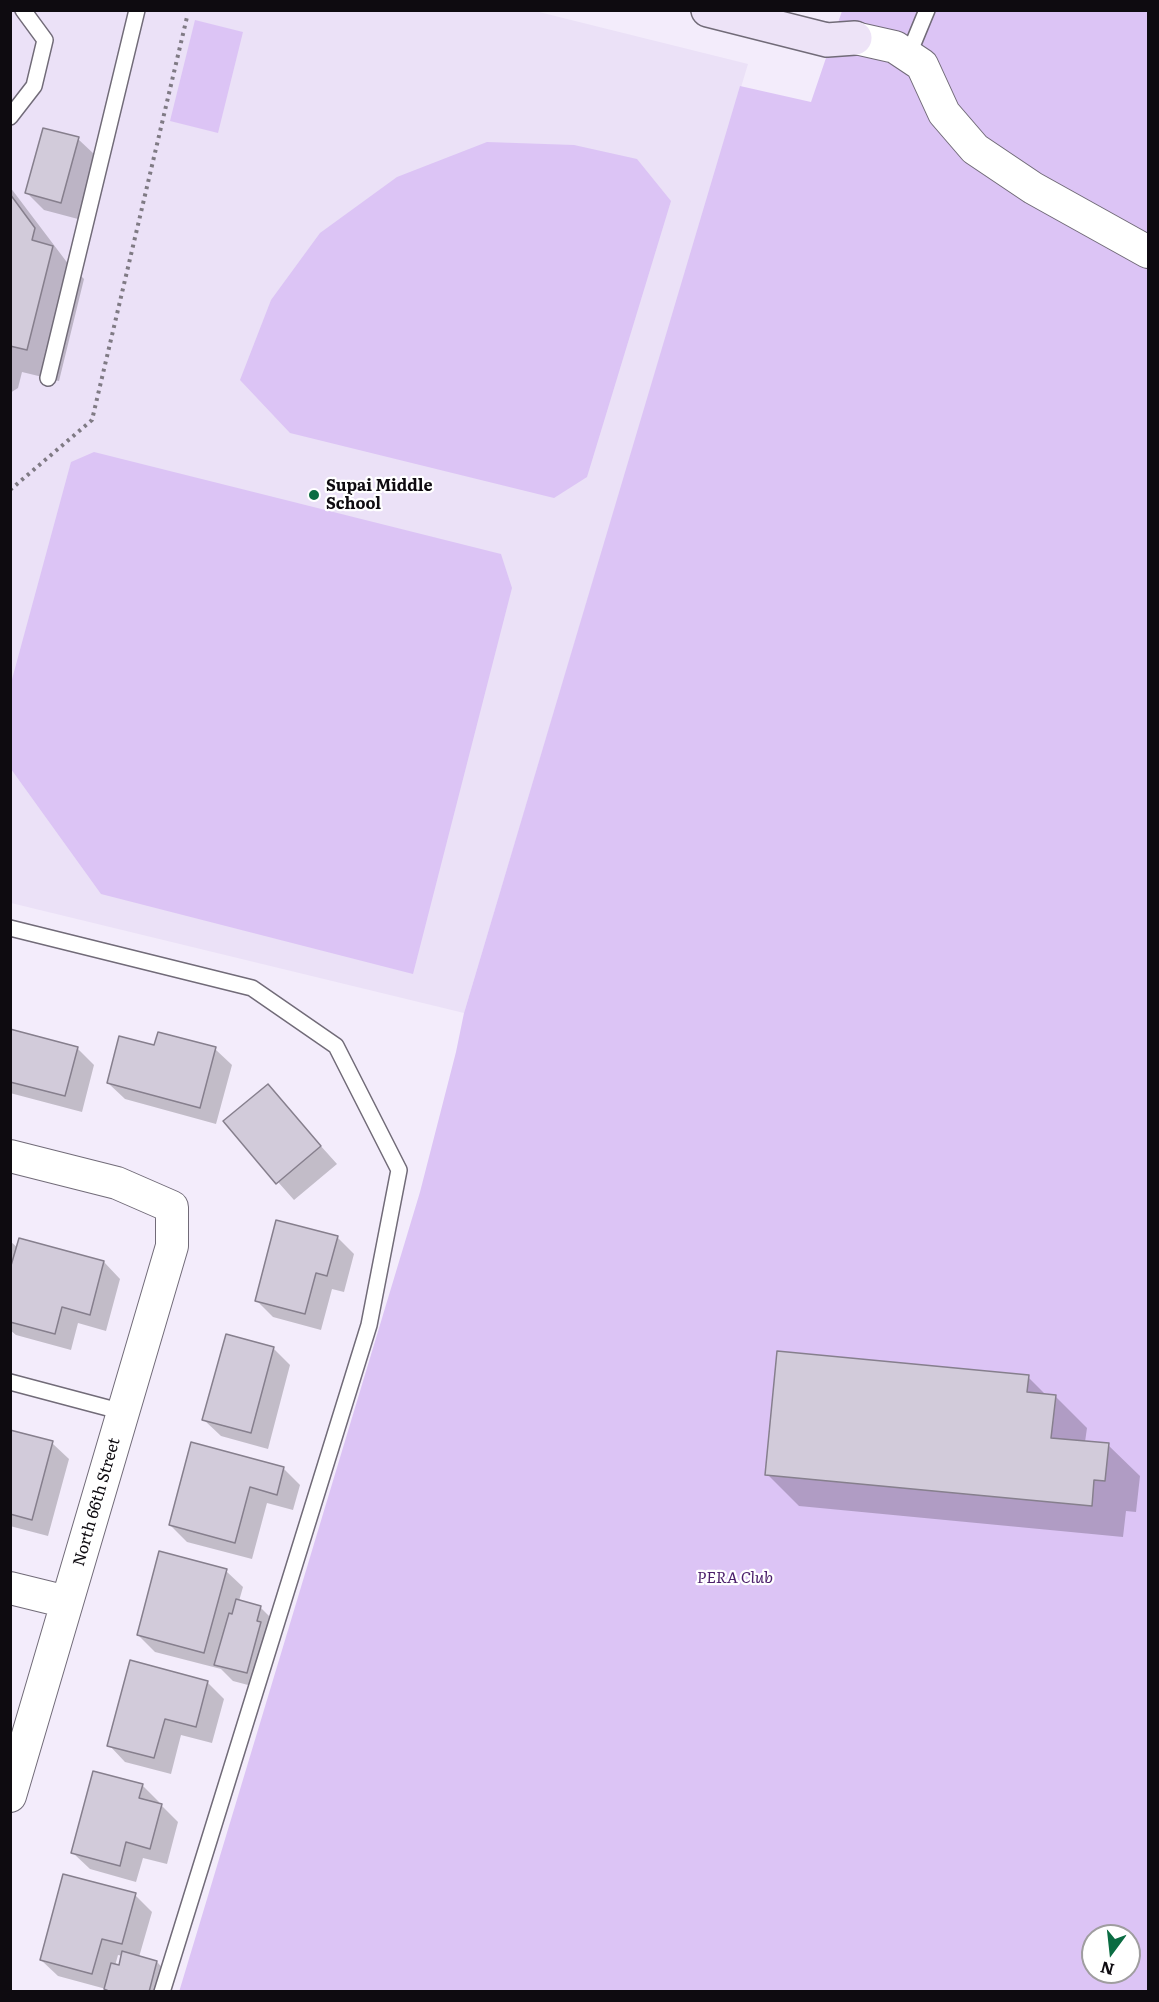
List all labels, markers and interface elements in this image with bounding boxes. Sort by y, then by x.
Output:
place label: Supai Middle School [326,476,433,514]
marker: Supai Middle School [307,488,321,502]
street label: North 66th Street [69,1436,125,1568]
park label: PERA Club [697,1568,773,1588]
north arrow [1081,1924,1141,1984]
text: N [1097,1956,1116,1983]

